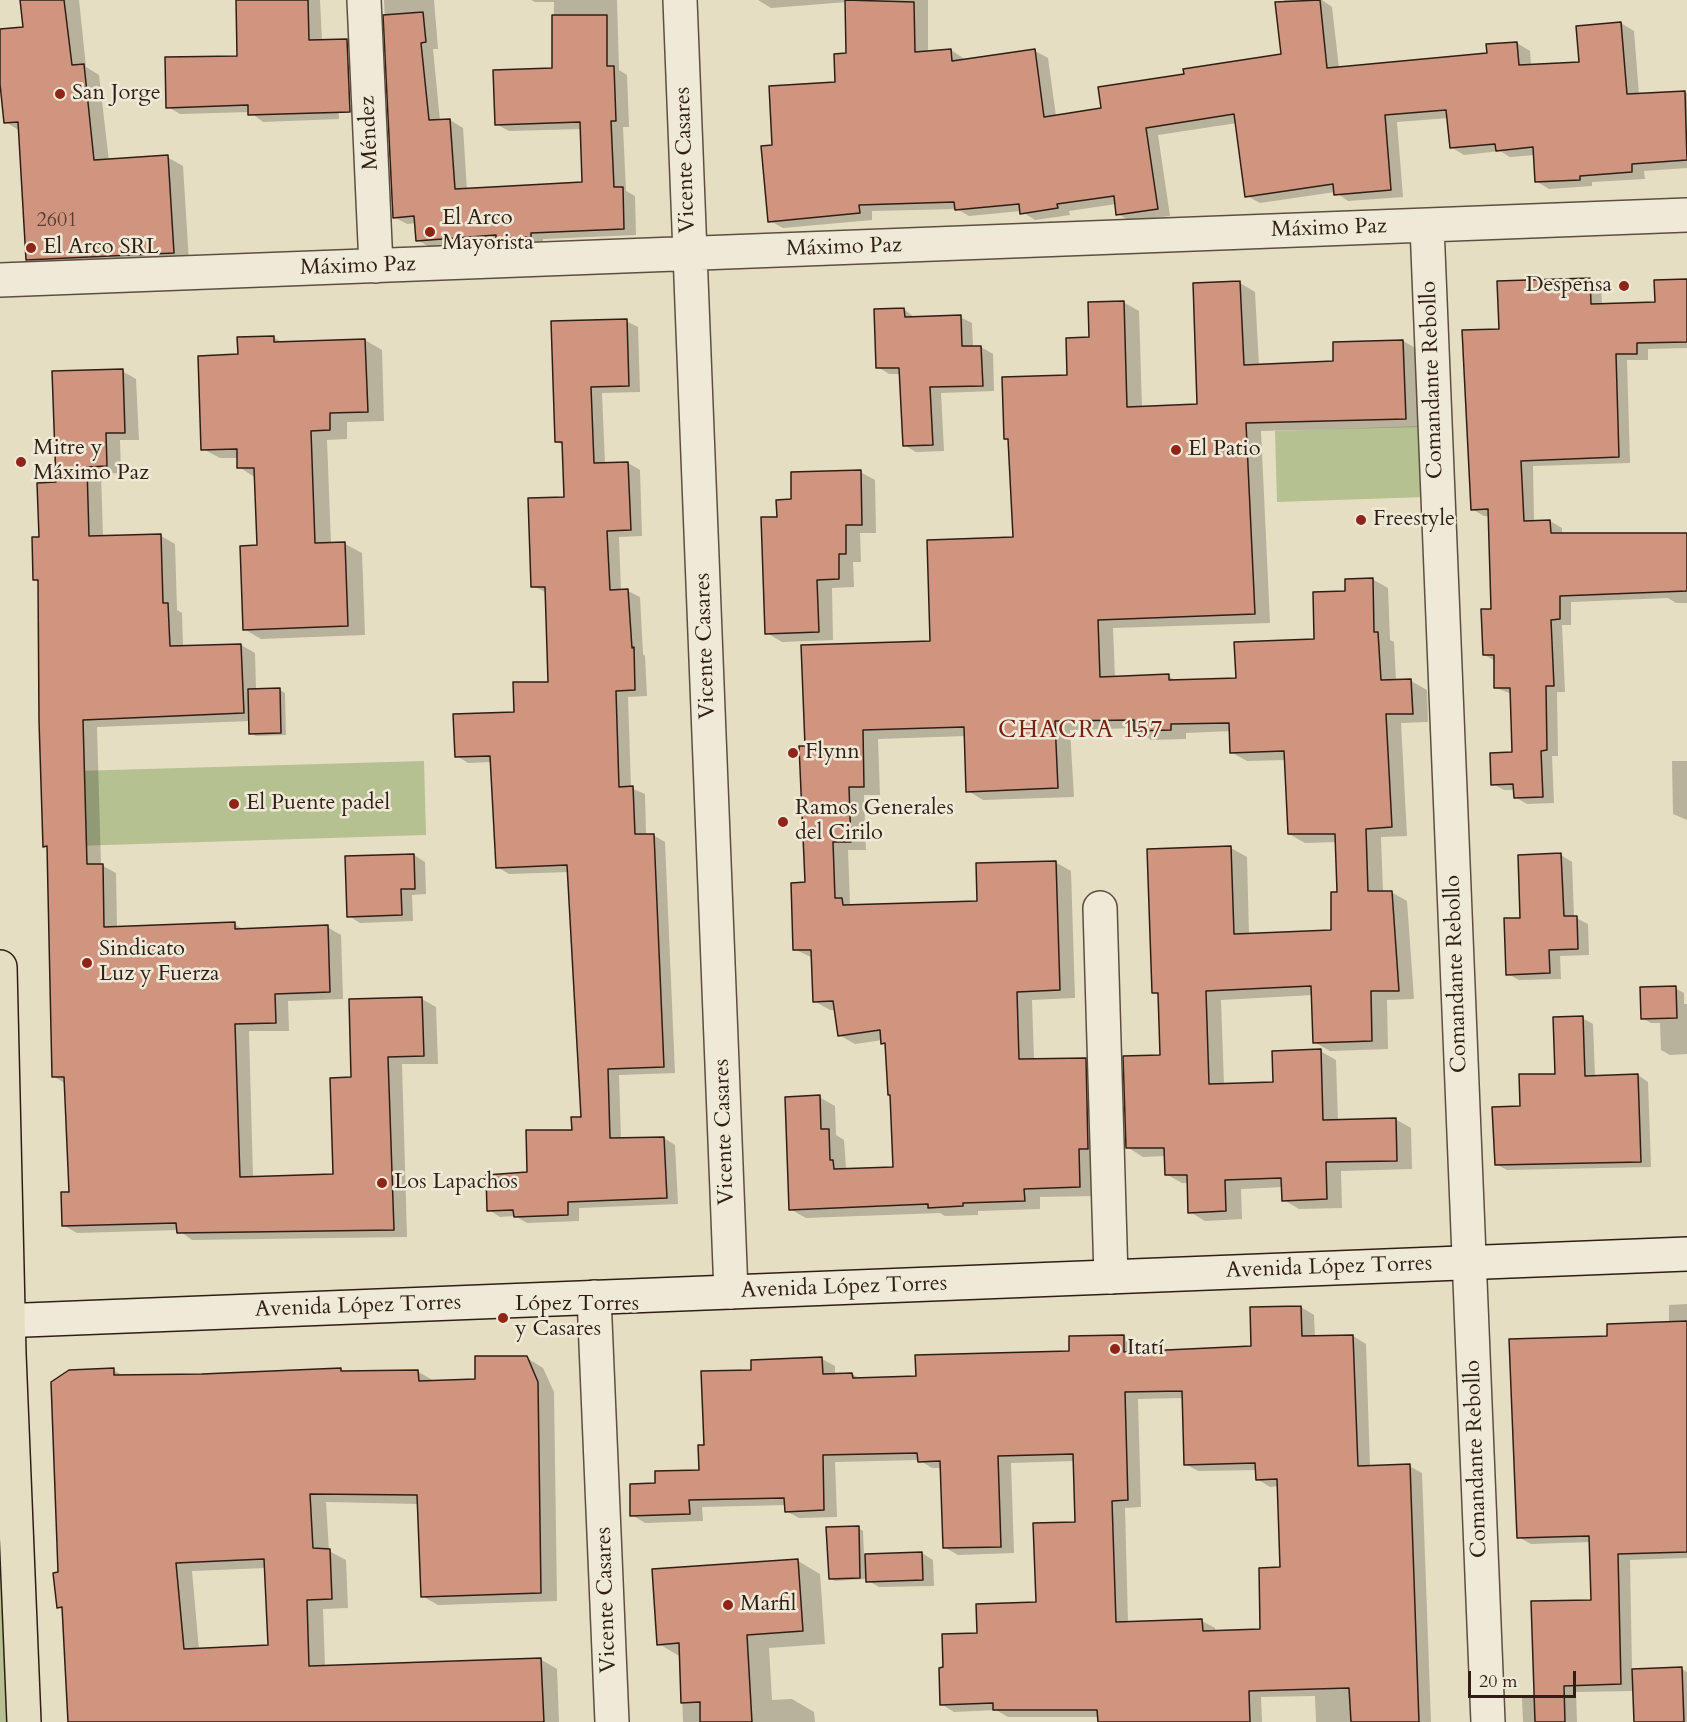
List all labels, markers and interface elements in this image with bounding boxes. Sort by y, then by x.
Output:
place label: San Jorge [72,81,161,107]
street label: Vicente Casares [670,86,702,234]
marker: San Jorge [53,87,67,101]
street label: Méndez [355,95,385,171]
place label: El Arco Mayorista [442,206,534,258]
house number: 2601 [37,209,77,233]
street label: Máximo Paz [1271,214,1387,244]
marker: El Arco Mayorista [423,225,437,239]
street label: Máximo Paz [786,233,902,263]
place label: El Arco SRL [43,235,159,261]
marker: El Arco SRL [24,241,38,255]
street label: Máximo Paz [300,252,416,282]
place label: Despensa [1526,273,1612,299]
marker: Despensa [1617,279,1631,293]
street label: Comandante Rebollo [1416,281,1450,479]
place label: Mitre y Máximo Paz [33,436,149,488]
place label: El Patio [1188,437,1261,463]
marker: El Patio [1169,443,1183,457]
marker: Mitre y Máximo Paz [14,455,28,469]
place label: Freestyle [1373,507,1455,533]
marker: Freestyle [1354,513,1368,527]
street label: Vicente Casares [690,572,722,720]
district label: CHACRA 157 [998,717,1164,745]
place label: Flynn [805,740,860,766]
marker: Flynn [786,746,800,760]
place label: El Puente padel [246,791,390,817]
place label: Ramos Generales del Cirilo [795,796,954,848]
marker: El Puente padel [227,797,241,811]
marker: Ramos Generales del Cirilo [776,815,790,829]
street label: Comandante Rebollo [1440,875,1474,1073]
place label: Sindicato Luz y Fuerza [99,937,220,988]
marker: Sindicato Luz y Fuerza [80,956,94,970]
street label: Vicente Casares [709,1058,741,1206]
place label: Los Lapachos [394,1170,518,1196]
marker: Los Lapachos [375,1176,389,1190]
street label: Avenida López Torres [1225,1251,1433,1285]
street label: Avenida López Torres [740,1271,948,1305]
street label: Avenida López Torres [254,1290,462,1324]
place label: López Torres y Casares [515,1292,639,1344]
marker: López Torres y Casares [496,1311,510,1325]
place label: Itatí [1127,1336,1164,1362]
marker: Itatí [1108,1342,1122,1356]
street label: Comandante Rebollo [1460,1360,1494,1558]
street label: Vicente Casares [591,1526,623,1674]
place label: Marfil [740,1592,796,1618]
marker: Marfil [721,1598,735,1612]
scale bar [1471,1659,1579,1697]
text: 20 m [1479,1669,1518,1694]

